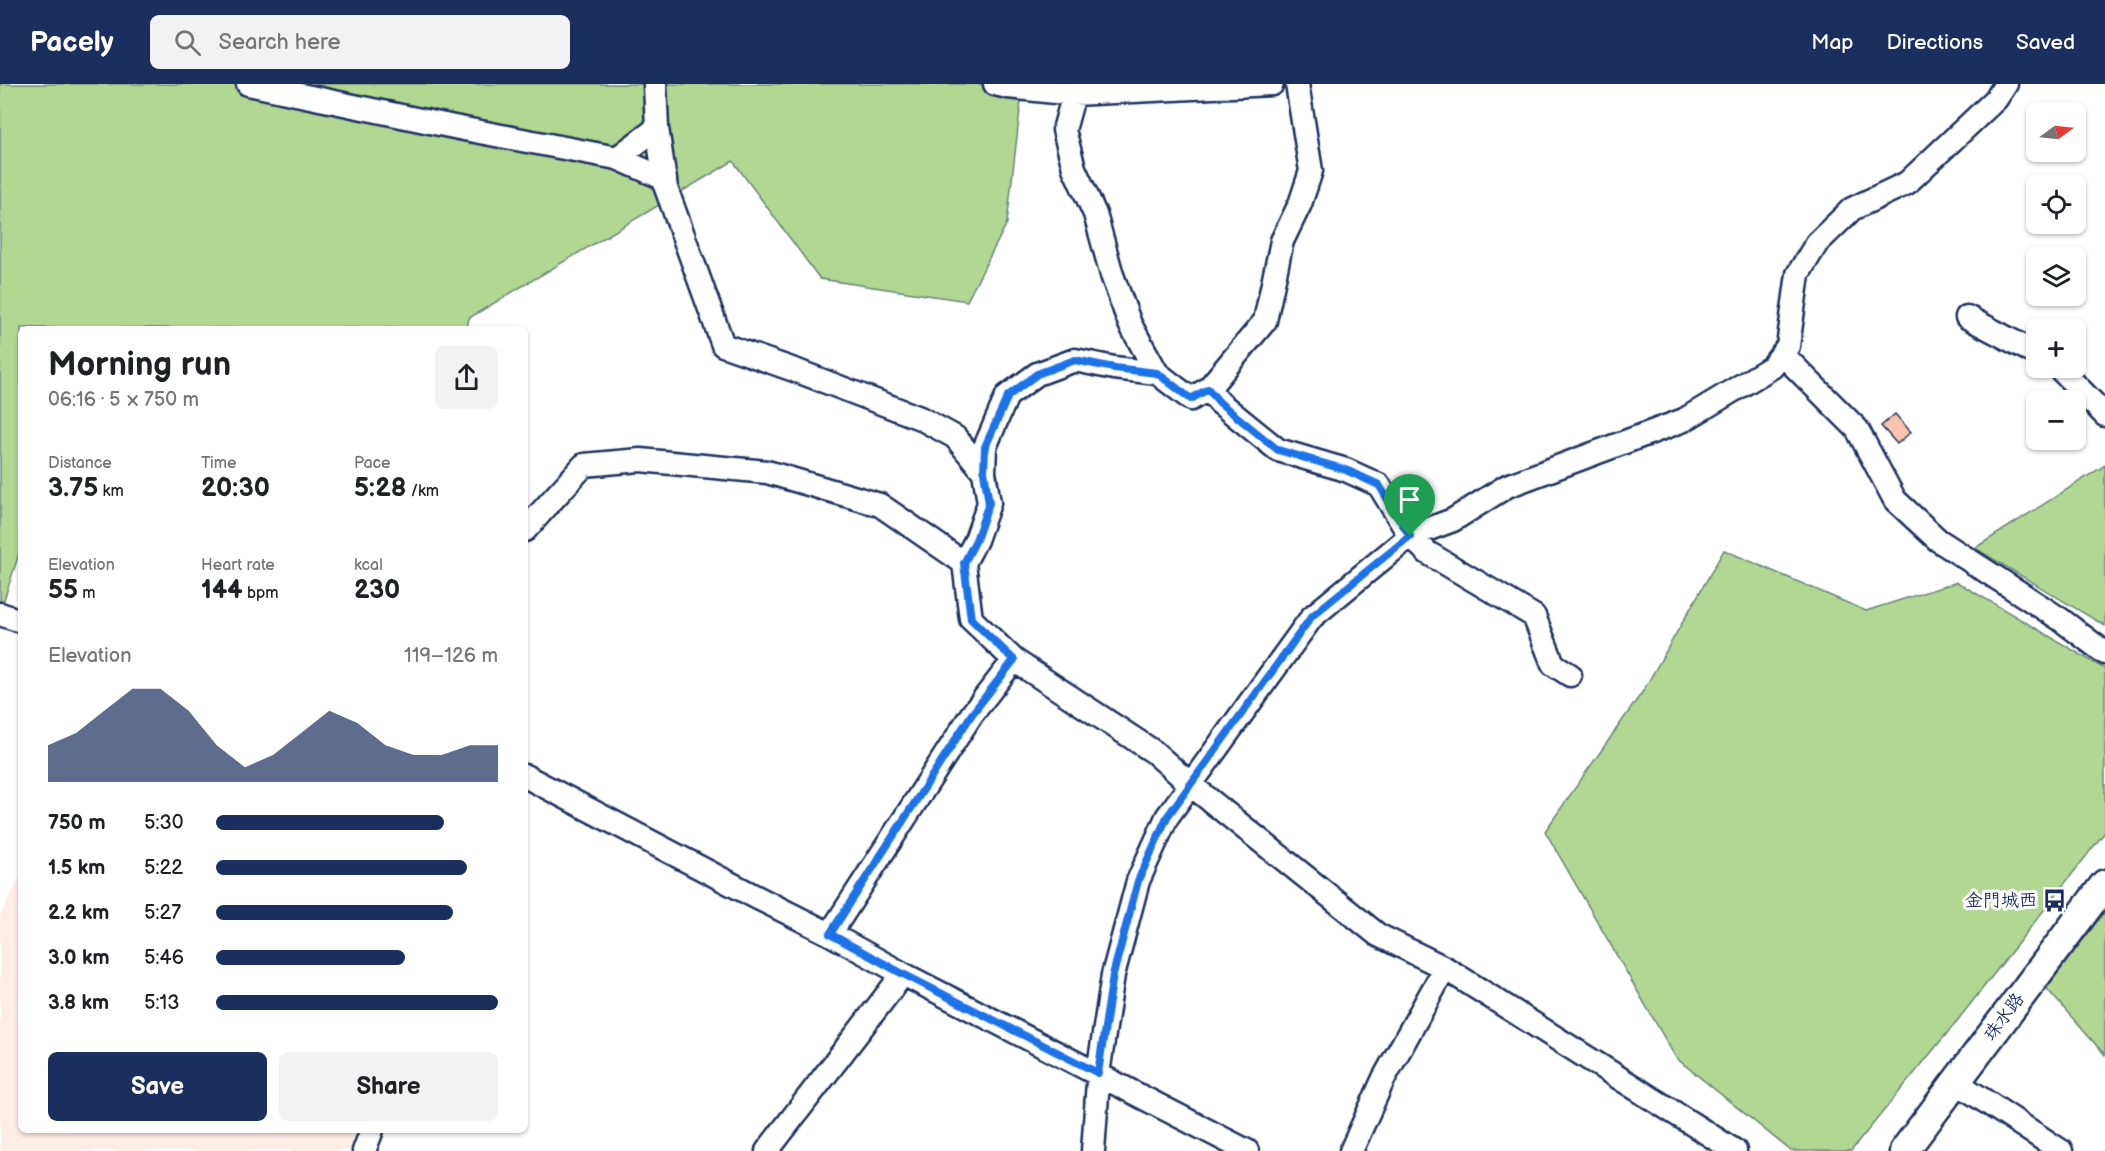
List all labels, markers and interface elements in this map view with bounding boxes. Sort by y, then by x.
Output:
search box [150,15,570,69]
text: Pacely [30,26,114,59]
icon: search [171,26,204,59]
text: Search here [219,29,341,56]
text: Map [1811,30,1854,55]
text: Directions [1887,30,1983,55]
text: Saved [2016,30,2075,55]
north arrow [2026,102,2086,162]
map controls [2026,102,2086,450]
button: locate [2026,174,2086,234]
button: layers [2026,246,2086,306]
button: + [2026,318,2086,378]
text: Morning run [48,345,231,385]
button: share [435,346,498,409]
text: 06:16 · 5 × 750 m [48,388,199,412]
button: − [2026,390,2086,450]
text: Distance [48,454,112,473]
text: Time [201,454,236,473]
text: Pace [354,454,390,473]
text: 3.75 [48,473,98,504]
text: 20:30 [201,473,270,504]
text: 5:28 [354,473,406,504]
pin [1384,474,1435,536]
text: km [98,482,124,501]
text: /km [406,482,439,501]
icon: arrive [1393,483,1426,516]
text: Elevation [48,556,115,575]
text: Heart rate [201,556,275,575]
text: kcal [354,556,383,575]
text: 55 [48,575,78,606]
text: 144 [201,575,243,606]
text: 230 [354,575,400,606]
text: m [78,584,96,603]
text: bpm [243,584,278,603]
text: Elevation [48,644,131,668]
text: 119–126 m [404,644,498,668]
text: 750 m [48,811,106,835]
text: 5:30 [144,811,184,835]
text: 1.5 km [48,856,105,880]
text: 5:22 [144,856,183,880]
bus stop icon: 金門城西 [2042,887,2068,913]
place label: 金門城西 [1965,890,2037,911]
text: 2.2 km [48,901,109,925]
text: 5:27 [144,901,181,925]
text: 3.0 km [48,946,109,970]
text: 5:46 [144,946,184,970]
street label: 珠水路 [1979,989,2029,1045]
text: 3.8 km [48,991,109,1015]
text: 5:13 [144,991,180,1015]
button: Save [48,1052,267,1121]
button: Share [279,1052,498,1121]

